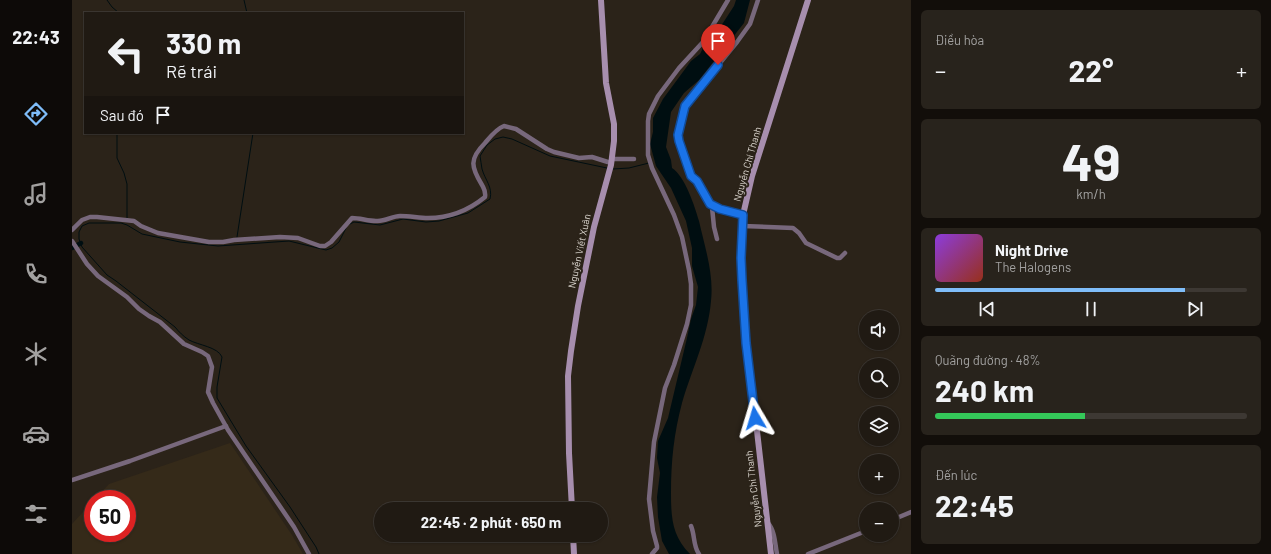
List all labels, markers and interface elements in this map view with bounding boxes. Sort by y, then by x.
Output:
pin [701,24,735,65]
text: 22:43 [12,26,60,48]
text: 330 m [166,26,241,60]
icon: left [100,28,152,80]
icon: arrive [707,30,729,52]
text: Điều hòa [935,32,984,48]
text: 22° [1069,52,1113,88]
text: − [935,57,946,83]
text: + [1236,57,1247,83]
text: Rẽ trái [166,60,217,82]
icon: directions [22,100,50,128]
icon: arrive [152,104,174,126]
text: Sau đó [100,106,144,124]
street label: Nguyễn Chí Thanh [731,125,763,203]
text: 49 [1061,129,1121,191]
icon: music [22,180,50,208]
text: km/h [1076,186,1106,202]
street label: Nguyễn Viết Xuân [565,213,593,289]
text: Night Drive [995,241,1068,259]
text: The Halogens [995,259,1071,275]
icon: phone [22,260,50,288]
icon: previous [976,298,998,320]
icon: pause [1080,298,1102,320]
icon: next [1184,298,1206,320]
map controls [859,310,899,542]
button: sound [859,310,899,350]
icon: climate [22,340,50,368]
text: Quãng đường · 48% [935,352,1041,368]
button: search [859,358,899,398]
text: 240 km [935,372,1034,408]
position arrow [734,397,776,439]
button: layers [859,406,899,446]
icon: car [22,420,50,448]
street label: Nguyễn Chí Thanh [742,450,764,528]
button: + [859,454,899,494]
text: Đến lúc [935,467,977,483]
text: 22:45 [935,487,1014,523]
speed limit sign: 50 [84,490,136,542]
icon: filters [22,500,50,528]
button: − [859,502,899,542]
text: 22:45 · 2 phút · 650 m [421,513,561,531]

